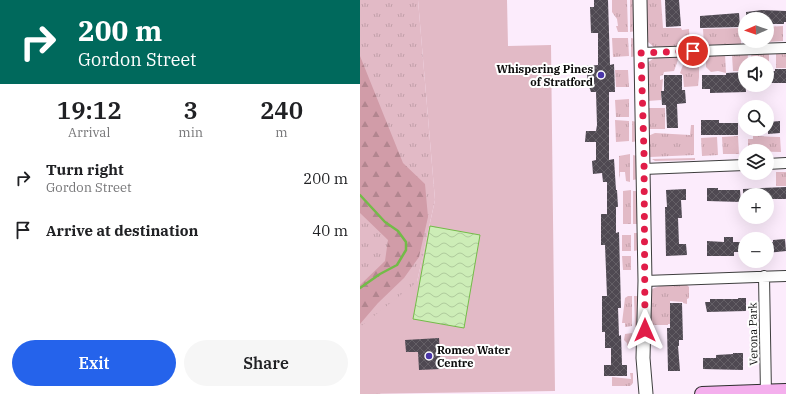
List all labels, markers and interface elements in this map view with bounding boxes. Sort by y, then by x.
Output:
text: 200 m [78,12,162,49]
north arrow [738,12,774,48]
map controls [738,12,774,268]
icon: right [12,16,64,68]
pin [676,34,710,68]
icon: arrive [682,40,704,62]
text: Gordon Street [78,48,196,71]
button: sound [738,56,774,92]
place label: Whispering Pines of Stratford [496,62,593,89]
marker: Whispering Pines of Stratford [596,70,606,80]
text: 19:12 [57,94,122,126]
text: 3 [184,94,198,126]
text: 240 [260,94,303,126]
button: search [738,100,774,136]
text: Arrival [68,124,110,141]
text: min [178,124,203,141]
text: m [275,124,288,141]
button: layers [738,144,774,180]
text: Turn right [46,160,124,179]
icon: right [12,167,34,189]
text: 200 m [303,169,348,188]
text: Gordon Street [46,179,132,196]
button: + [738,188,774,224]
icon: arrive [12,219,34,241]
text: Arrive at destination [46,221,198,240]
text: 40 m [312,221,348,240]
button: − [738,232,774,268]
street label: Verona Park [745,302,761,366]
position arrow [624,309,666,351]
button: Exit [12,340,176,386]
button: Share [184,340,348,386]
place label: Romeo Water Centre [437,343,510,370]
marker: Romeo Water Centre [424,351,434,361]

